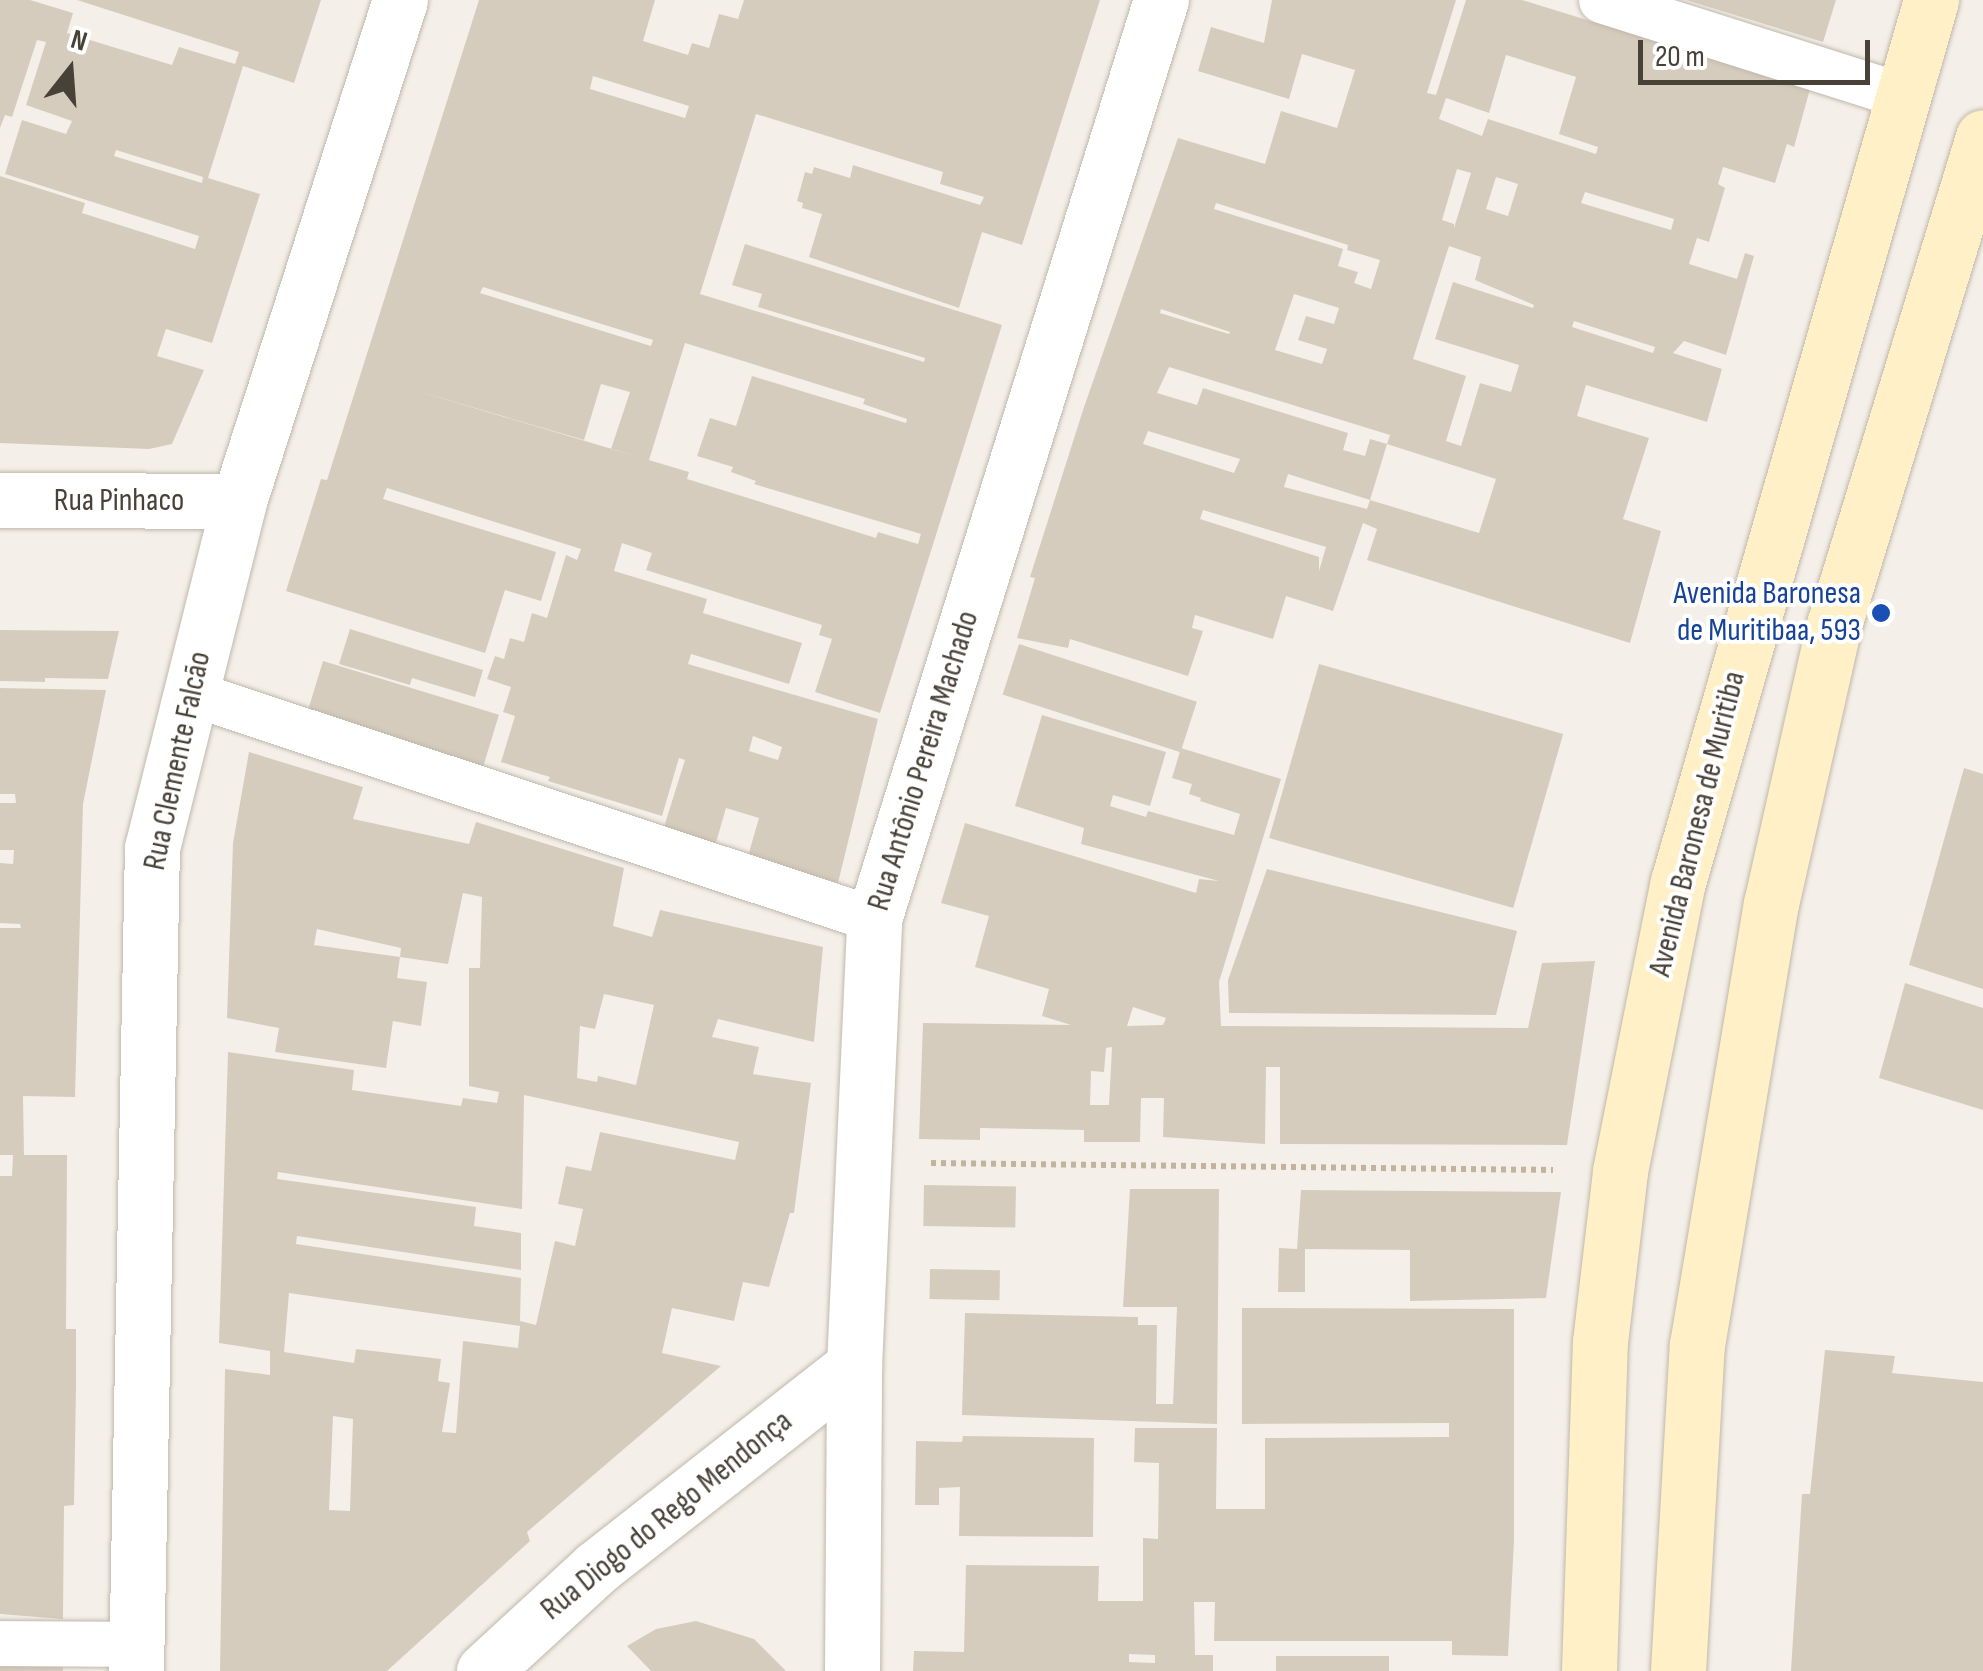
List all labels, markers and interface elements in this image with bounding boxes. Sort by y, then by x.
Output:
north arrow [20,20,120,120]
scale bar [1643,20,1876,82]
text: N [67,23,91,59]
text: 20 m [1655,39,1705,75]
street label: Rua Pinhaco [54,482,184,520]
place label: Avenida Baronesa de Muritibaa, 593 [1673,576,1861,651]
marker: Avenida Baronesa de Muritibaa, 593 [1870,602,1892,624]
street label: Rua Antônio Pereira Machado [860,607,988,915]
street label: Rua Clemente Falcão [136,648,220,874]
street label: Avenida Baronesa de Muritiba [1642,668,1754,980]
street label: Rua Diogo do Rego Mendonça [534,1403,800,1629]

